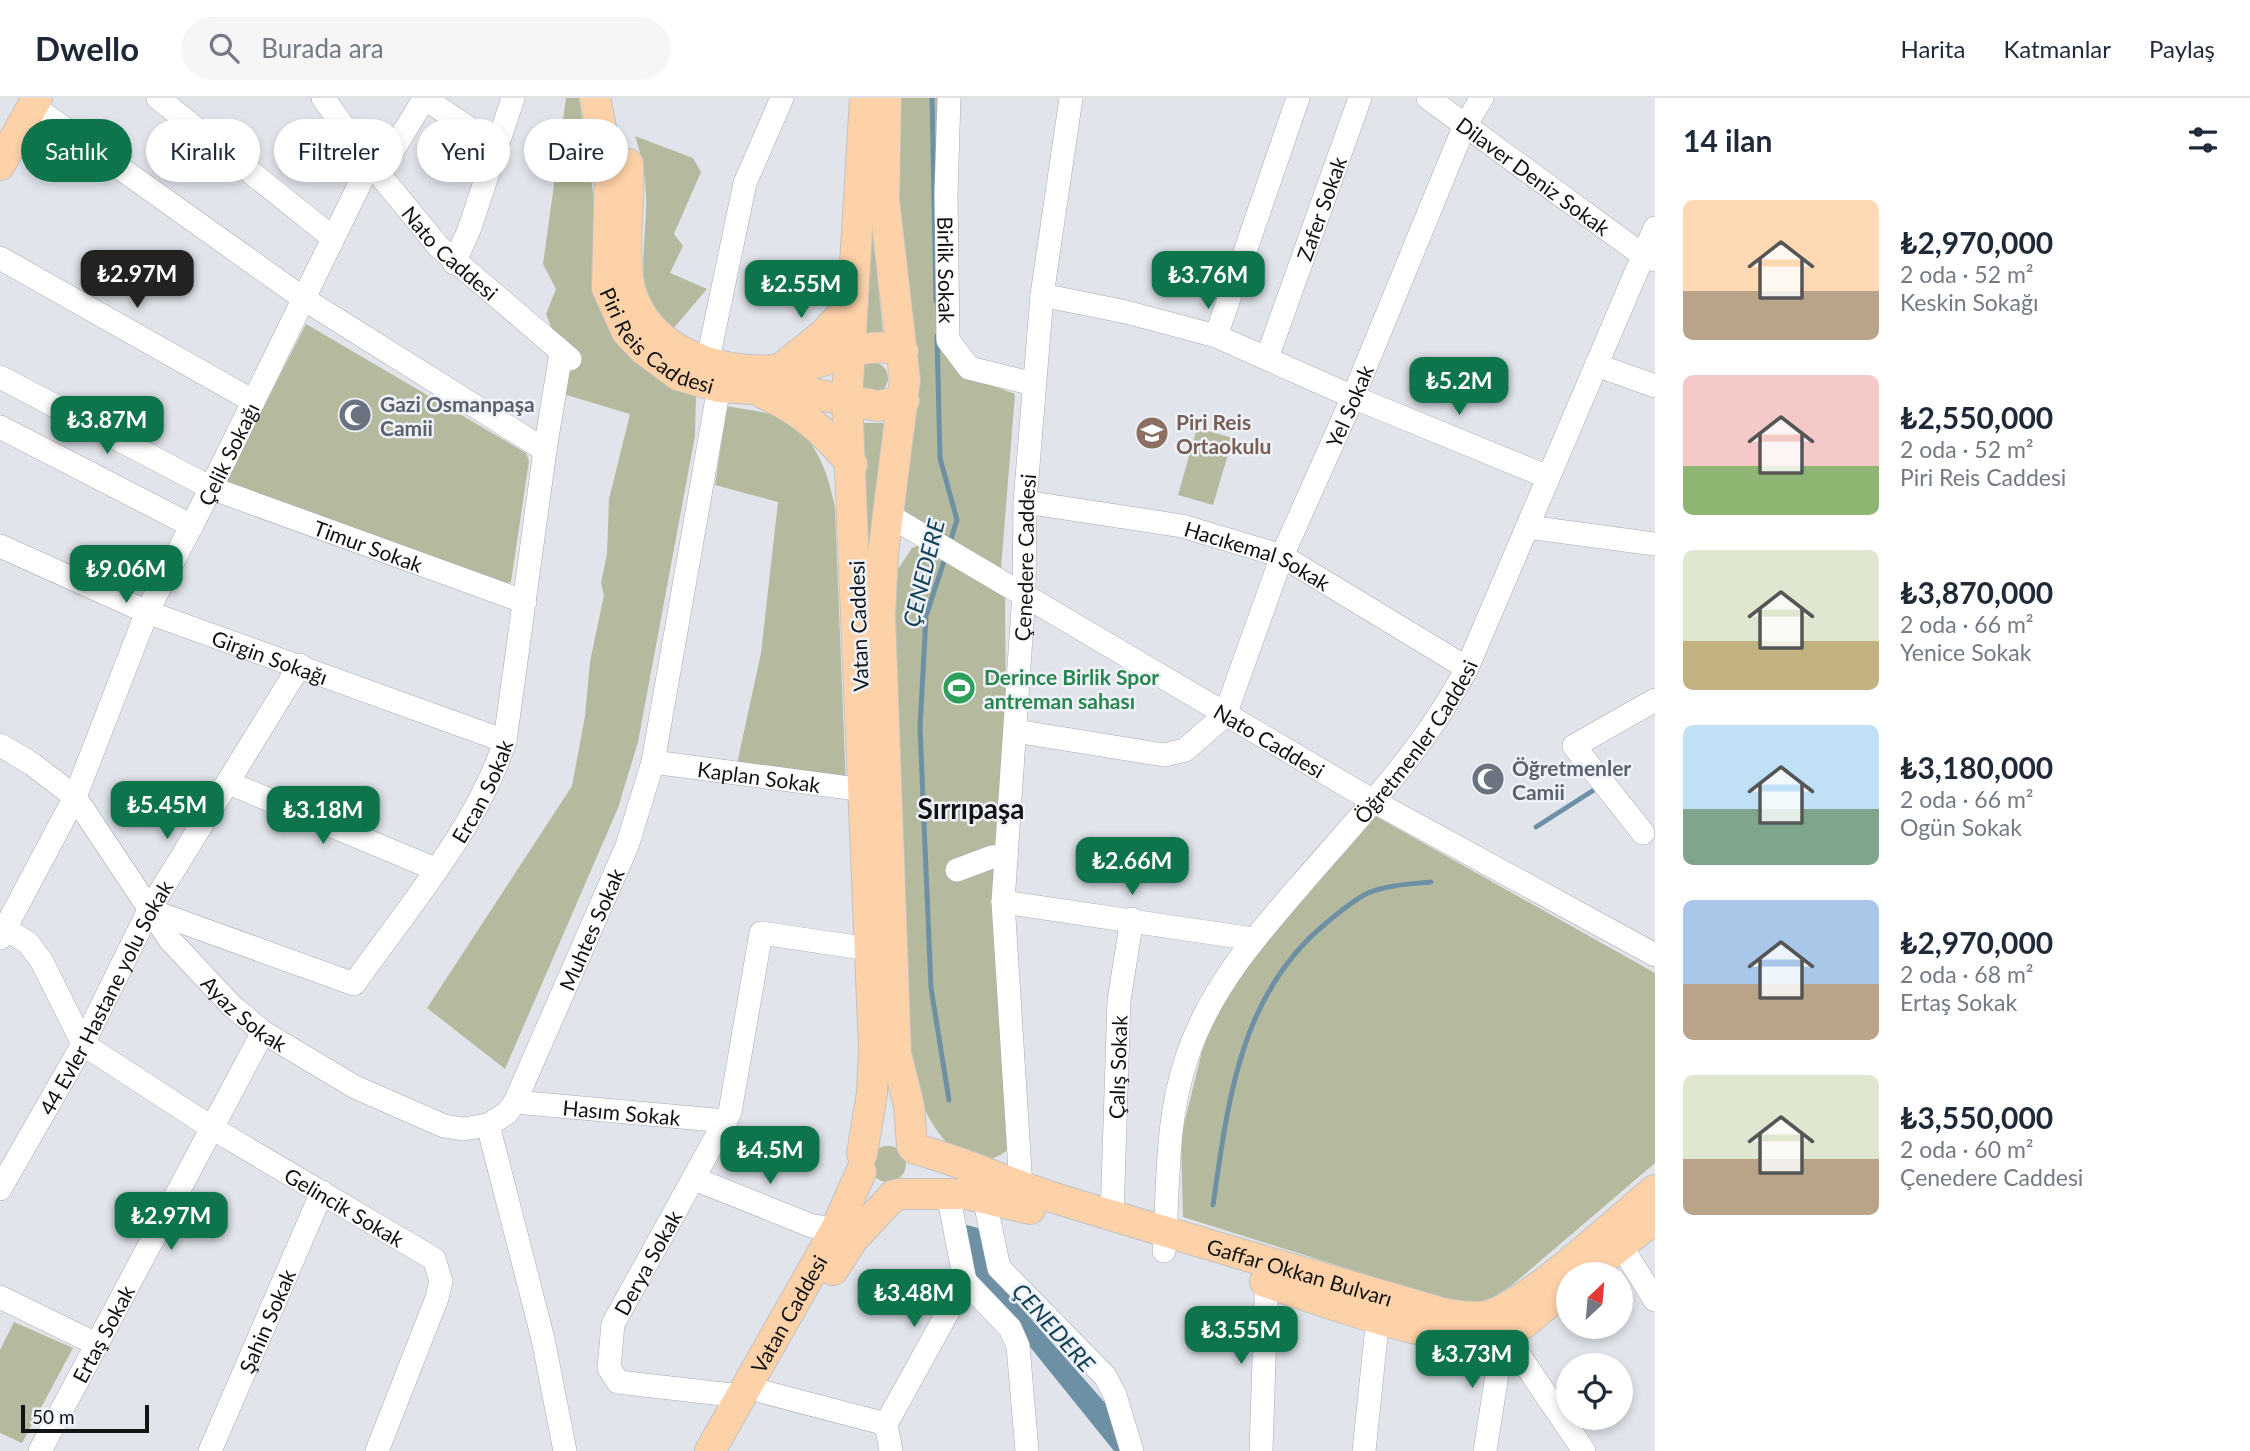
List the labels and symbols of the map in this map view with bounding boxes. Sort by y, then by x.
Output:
street label: Dilaver Deniz Sokak [1452,111,1616,240]
street label: Zafer Sokak [1290,153,1351,264]
street label: Nato Caddesi [398,200,503,305]
street label: Birlik Sokak [934,216,960,324]
pin: ₺2.97M [80,250,194,310]
pin: ₺3.76M [1151,252,1265,311]
pin: ₺2.55M [744,260,858,320]
street label: Piri Reis Caddesi [596,283,717,397]
pin: ₺5.2M [1410,358,1508,417]
street label: Yel Sokak [1320,361,1378,451]
place label: Gazi Osmanpaşa Camii [380,391,535,440]
pin: ₺3.87M [50,396,164,456]
mosque icon: Gazi Osmanpaşa Camii [336,396,374,434]
street label: Çelik Sokağı [192,398,263,509]
place label: Piri Reis Ortaokulu [1176,409,1271,458]
school or university icon: Piri Reis Ortaokulu [1133,414,1171,452]
street label: Çenedere Caddesi [1008,473,1040,642]
street label: Timur Sokak [311,514,427,577]
street label: Hacıkemal Sokak [1182,515,1335,595]
water label: ÇENEDERE [896,516,950,630]
pin: ₺9.06M [69,546,183,605]
street label: Vatan Caddesi [843,560,873,692]
street label: Girgin Sokağı [209,624,331,689]
street label: Öğretmenler Caddesi [1348,656,1482,828]
place label: Derince Birlik Spor antreman sahası [984,664,1159,713]
sports icon: Derince Birlik Spor antreman sahası [940,669,978,707]
street label: Nato Caddesi [1210,698,1330,782]
street label: Ercan Sokak [446,736,517,847]
place label: Öğretmenler Camii [1512,755,1631,804]
street label: Kaplan Sokak [696,756,822,797]
mosque icon: Öğretmenler Camii [1469,760,1507,798]
pin: ₺5.45M [110,782,224,841]
pin: ₺3.18M [266,786,380,846]
district label: Sırrıpaşa [917,791,1025,825]
pin: ₺2.66M [1075,838,1189,897]
street label: Muhtes Sokak [553,864,628,994]
street label: 44 Evler Hastane yolu Sokak [33,875,177,1119]
street label: Ayaz Sokak [197,970,292,1056]
street label: Çalış Sokak [1103,1014,1131,1119]
street label: Hasım Sokak [562,1094,682,1129]
pin: ₺4.5M [721,1126,819,1186]
street label: Gelincik Sokak [281,1161,409,1251]
pin: ₺2.97M [114,1192,228,1252]
street label: Derya Sokak [608,1205,686,1319]
street label: Gaffar Okkan Bulvarı [1204,1232,1395,1310]
street label: Vatan Caddesi [745,1250,831,1377]
north arrow [1556,1262,1633,1339]
street label: Şahin Sokak [233,1265,300,1376]
pin: ₺3.48M [857,1270,971,1329]
water label: ÇENEDERE [1007,1277,1102,1378]
street label: Ertaş Sokak [66,1280,139,1387]
pin: ₺3.55M [1184,1306,1298,1366]
pin: ₺3.73M [1415,1330,1529,1390]
scale bar [21,1402,149,1434]

